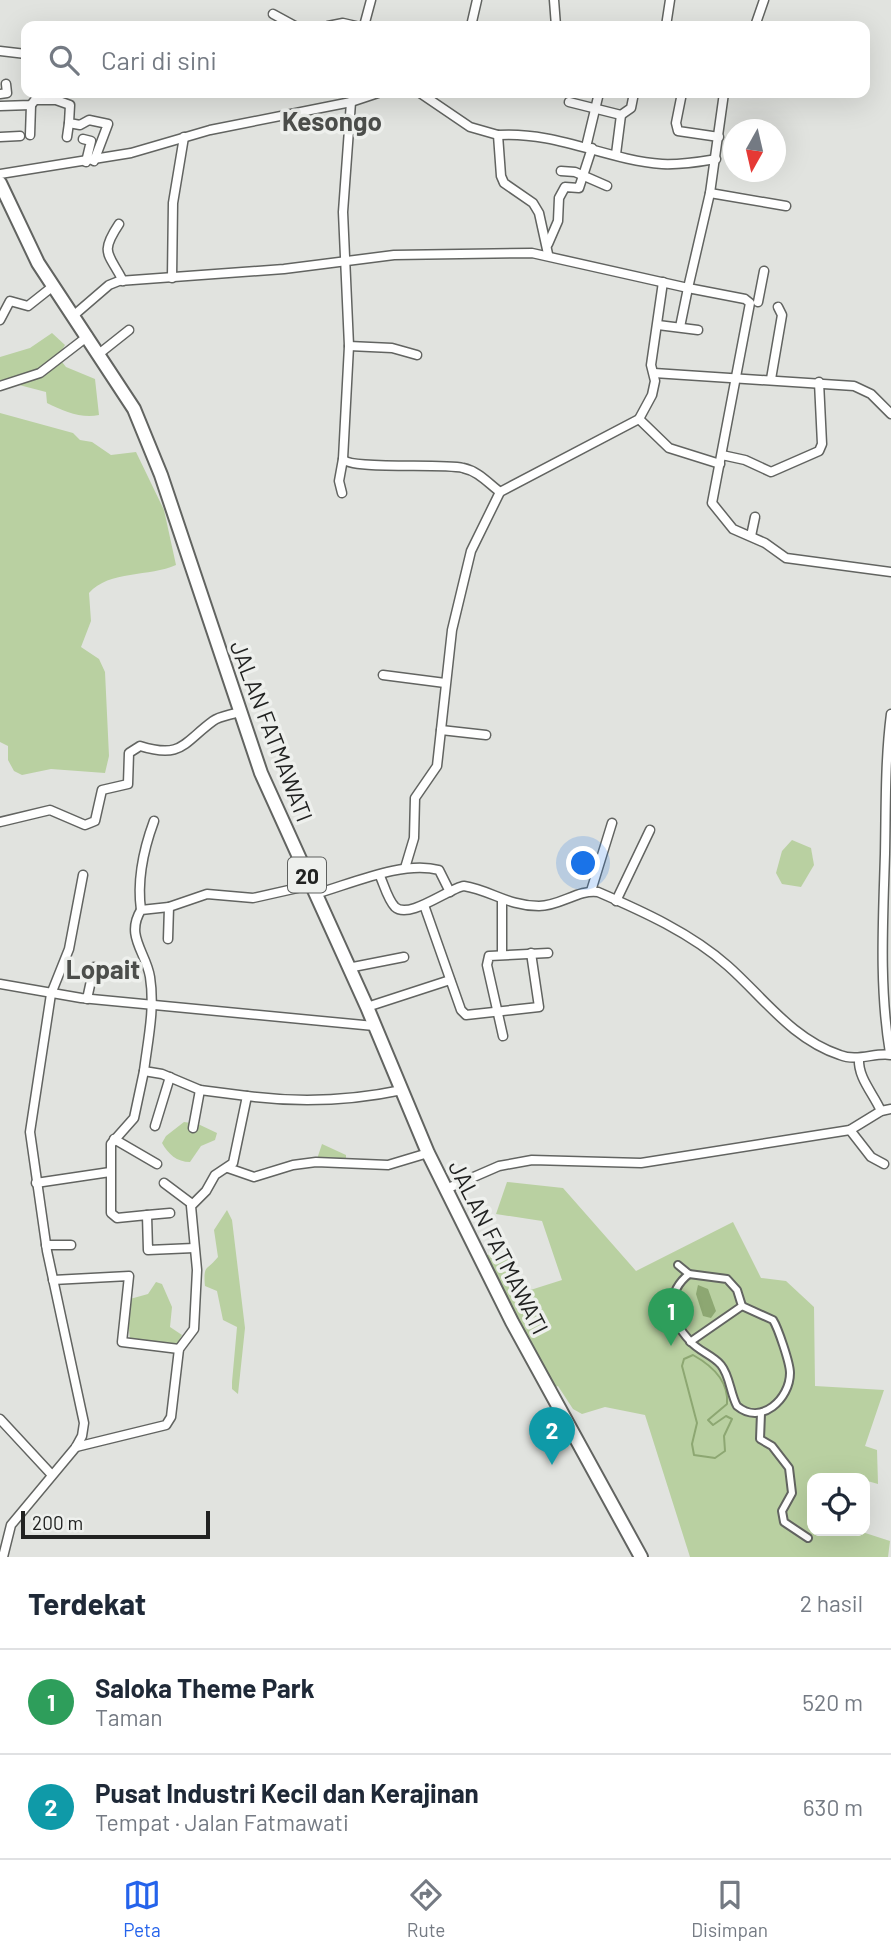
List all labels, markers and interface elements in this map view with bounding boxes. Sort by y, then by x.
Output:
search box [21,21,870,98]
icon: search [45,41,83,79]
text: Cari di sini [101,44,217,75]
district label: Kesongo [282,105,382,136]
north arrow [723,119,786,182]
street label: JALAN FATMAWATI [225,637,319,825]
your location [566,846,600,880]
road number: 20 [288,858,326,892]
district label: Lopait [66,953,140,984]
street label: JALAN FATMAWATI [443,1155,555,1339]
pin: 1 [648,1288,694,1346]
pin: 2 [529,1407,575,1465]
map controls [807,1473,870,1536]
button: locate [807,1473,870,1536]
scale bar [21,1508,210,1540]
text: 200 m [32,1511,83,1534]
text: Terdekat [28,1585,146,1621]
text: 2 hasil [800,1589,863,1617]
text: Saloka Theme Park [95,1672,315,1703]
text: 1 [47,1688,55,1716]
text: 520 m [802,1688,863,1716]
text: Taman [95,1703,163,1731]
text: Pusat Industri Kecil dan Kerajinan [95,1777,479,1808]
text: 2 [45,1793,57,1821]
text: 630 m [803,1793,863,1821]
text: Tempat · Jalan Fatmawati [95,1808,349,1836]
tab: Peta [123,1876,161,1941]
tab: Rute [407,1876,445,1941]
tab: Disimpan [691,1876,768,1941]

